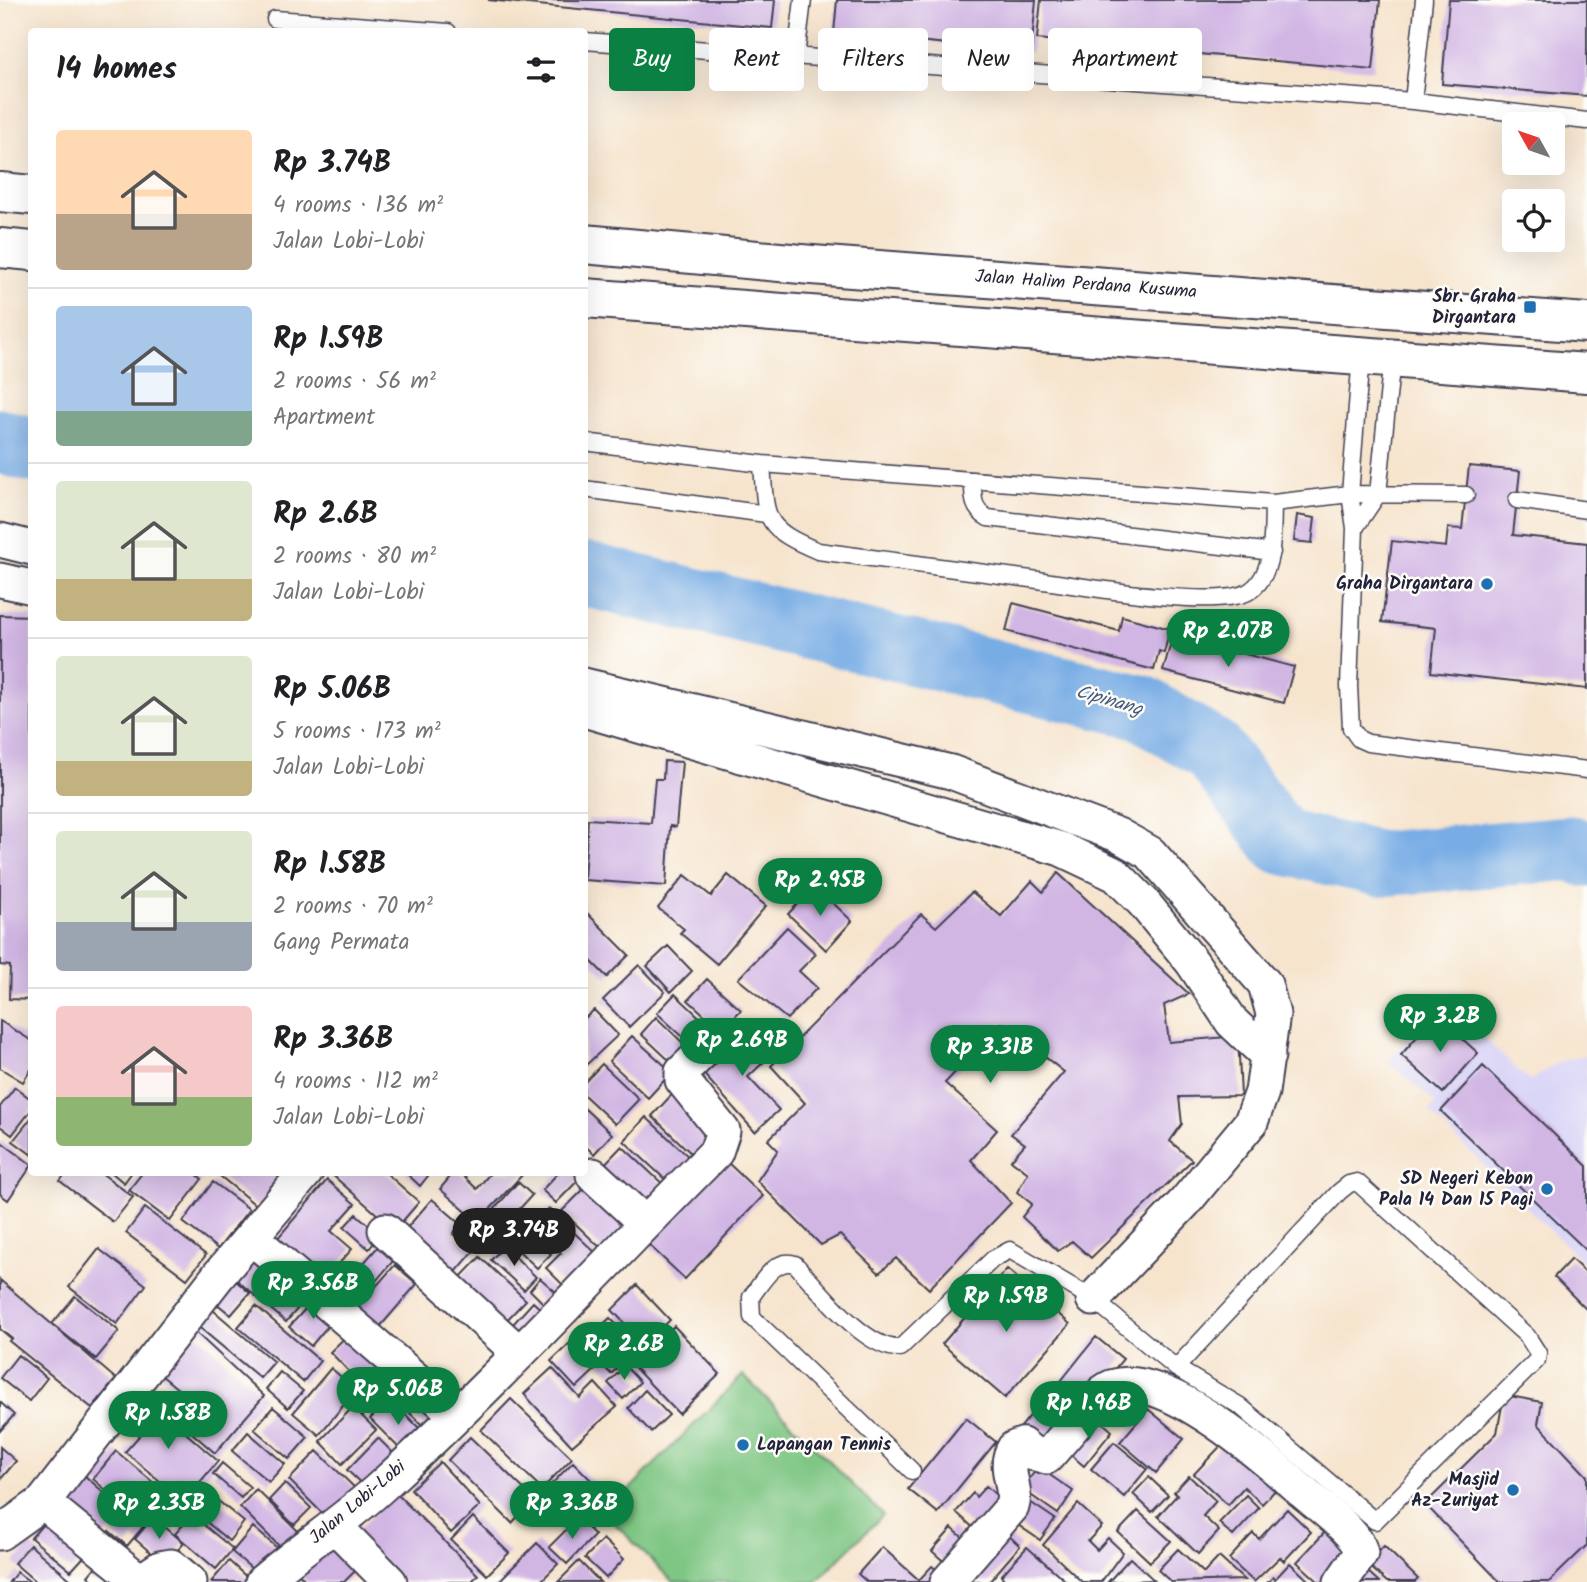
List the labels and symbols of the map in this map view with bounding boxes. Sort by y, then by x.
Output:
north arrow [1502,112,1564,175]
street label: Jalan Halim Perdana Kusuma [974,263,1198,307]
place label: Sbr. Graha Dirgantara [1432,283,1516,333]
marker: Sbr. Graha Dirgantara [1522,299,1538,315]
place label: Graha Dirgantara [1336,570,1473,599]
marker: Graha Dirgantara [1479,576,1495,592]
pin: Rp 2.07B [1156,610,1300,669]
water label: Cipinang [1072,677,1147,725]
pin: Rp 2.95B [748,858,892,918]
pin: Rp 3.2B [1375,995,1505,1054]
pin: Rp 2.69B [670,1018,814,1078]
pin: Rp 3.31B [918,1026,1062,1085]
place label: SD Negeri Kebon Pala 14 Dan 15 Pagi [1379,1165,1533,1215]
marker: SD Negeri Kebon Pala 14 Dan 15 Pagi [1539,1181,1555,1197]
pin: Rp 3.74B [442,1208,586,1268]
pin: Rp 3.56B [241,1262,385,1321]
pin: Rp 1.59B [934,1274,1078,1334]
pin: Rp 2.6B [559,1322,689,1382]
pin: Rp 5.06B [326,1368,470,1427]
pin: Rp 1.96B [1017,1382,1161,1441]
pin: Rp 1.58B [96,1392,240,1451]
place label: Lapangan Tennis [757,1431,892,1460]
marker: Lapangan Tennis [735,1437,751,1453]
street label: Jalan Lobi-Lobi [303,1453,413,1552]
place label: Masjid Az-Zuriyat [1411,1466,1500,1516]
pin: Rp 2.35B [87,1482,231,1541]
pin: Rp 3.36B [500,1482,644,1541]
marker: Masjid Az-Zuriyat [1505,1482,1521,1498]

